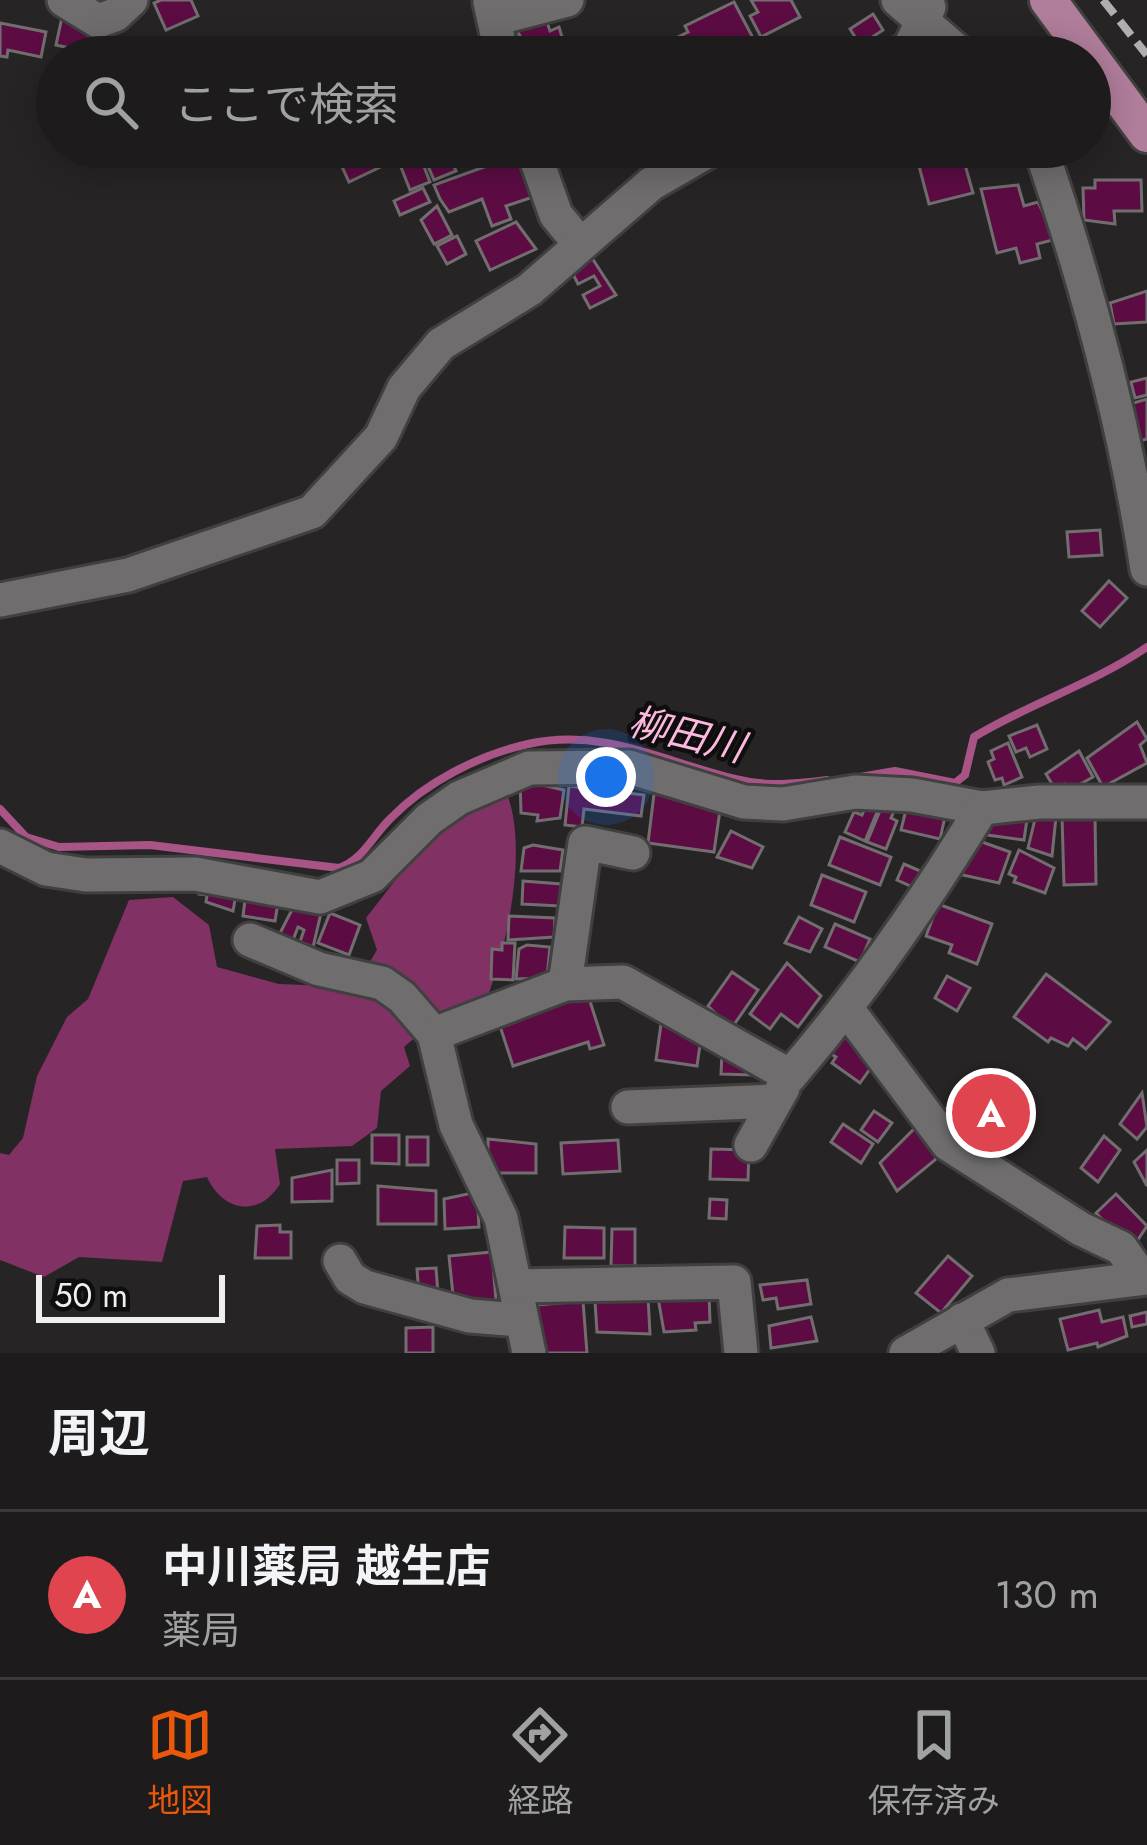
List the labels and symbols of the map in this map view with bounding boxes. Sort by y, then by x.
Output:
water label: 柳田川 [623,693,754,777]
your location [576,747,636,807]
pin: A [952,1068,1030,1158]
scale bar [36,1269,225,1322]

